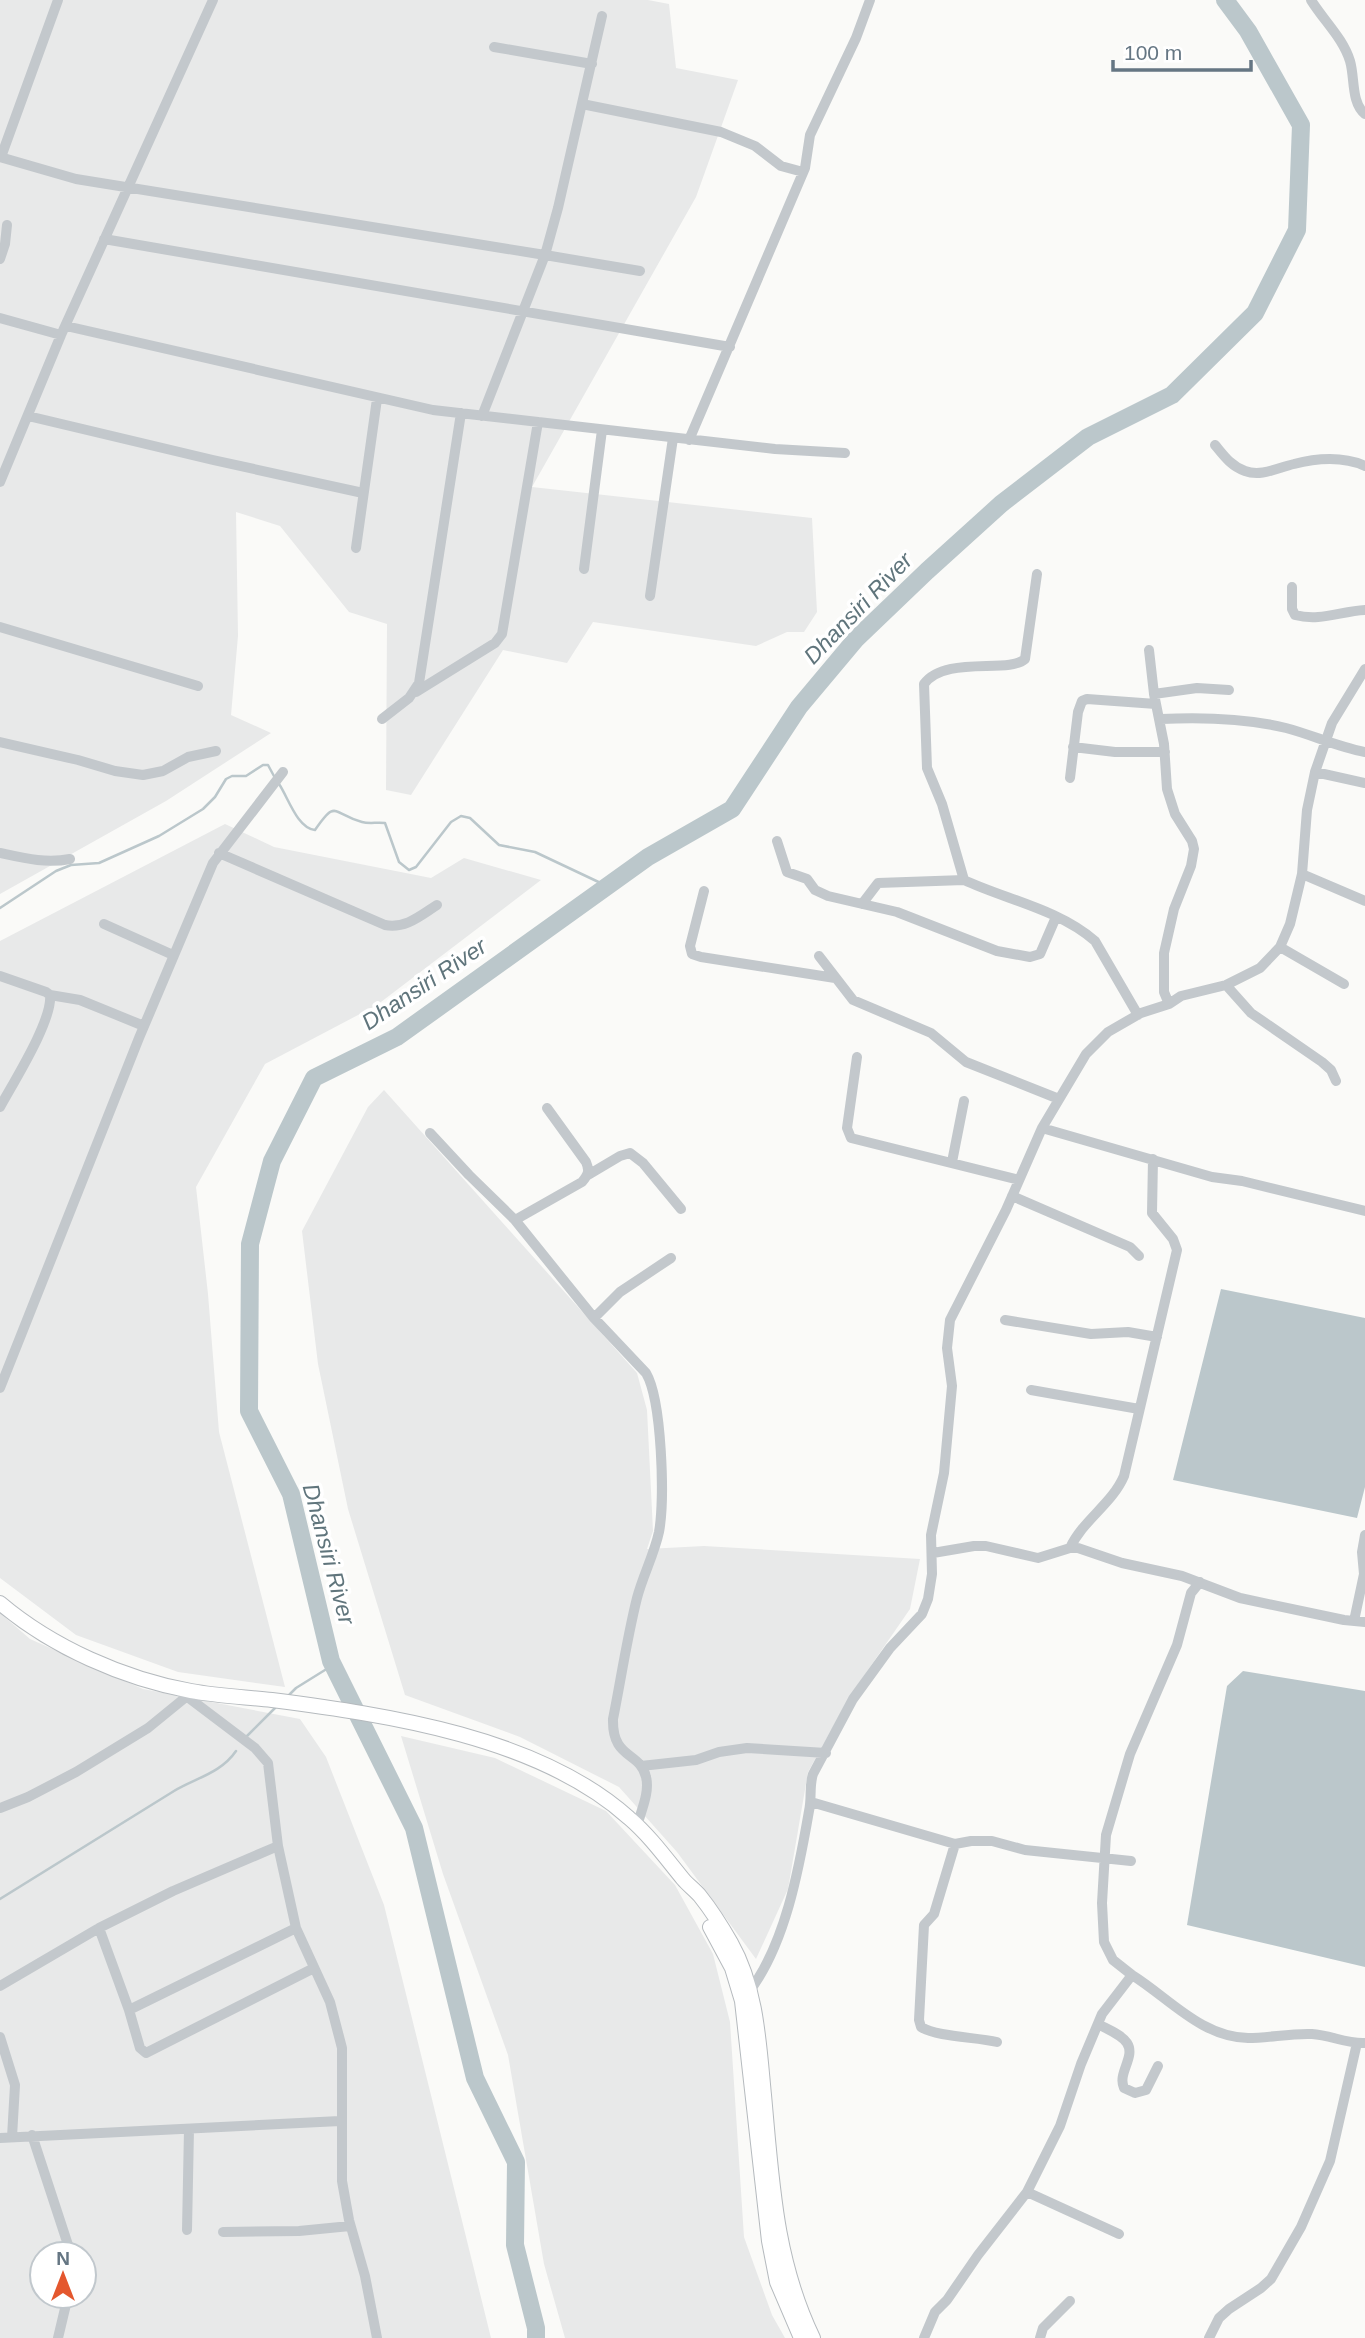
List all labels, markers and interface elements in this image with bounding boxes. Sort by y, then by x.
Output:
scale bar [1113,28,1251,72]
text: 100 m [1124,41,1182,64]
water label: Dhansiri River [798,546,918,669]
water label: Dhansiri River [357,932,492,1035]
water label: Dhansiri River [298,1481,361,1628]
north arrow [28,2240,98,2310]
text: N [56,2248,70,2269]

